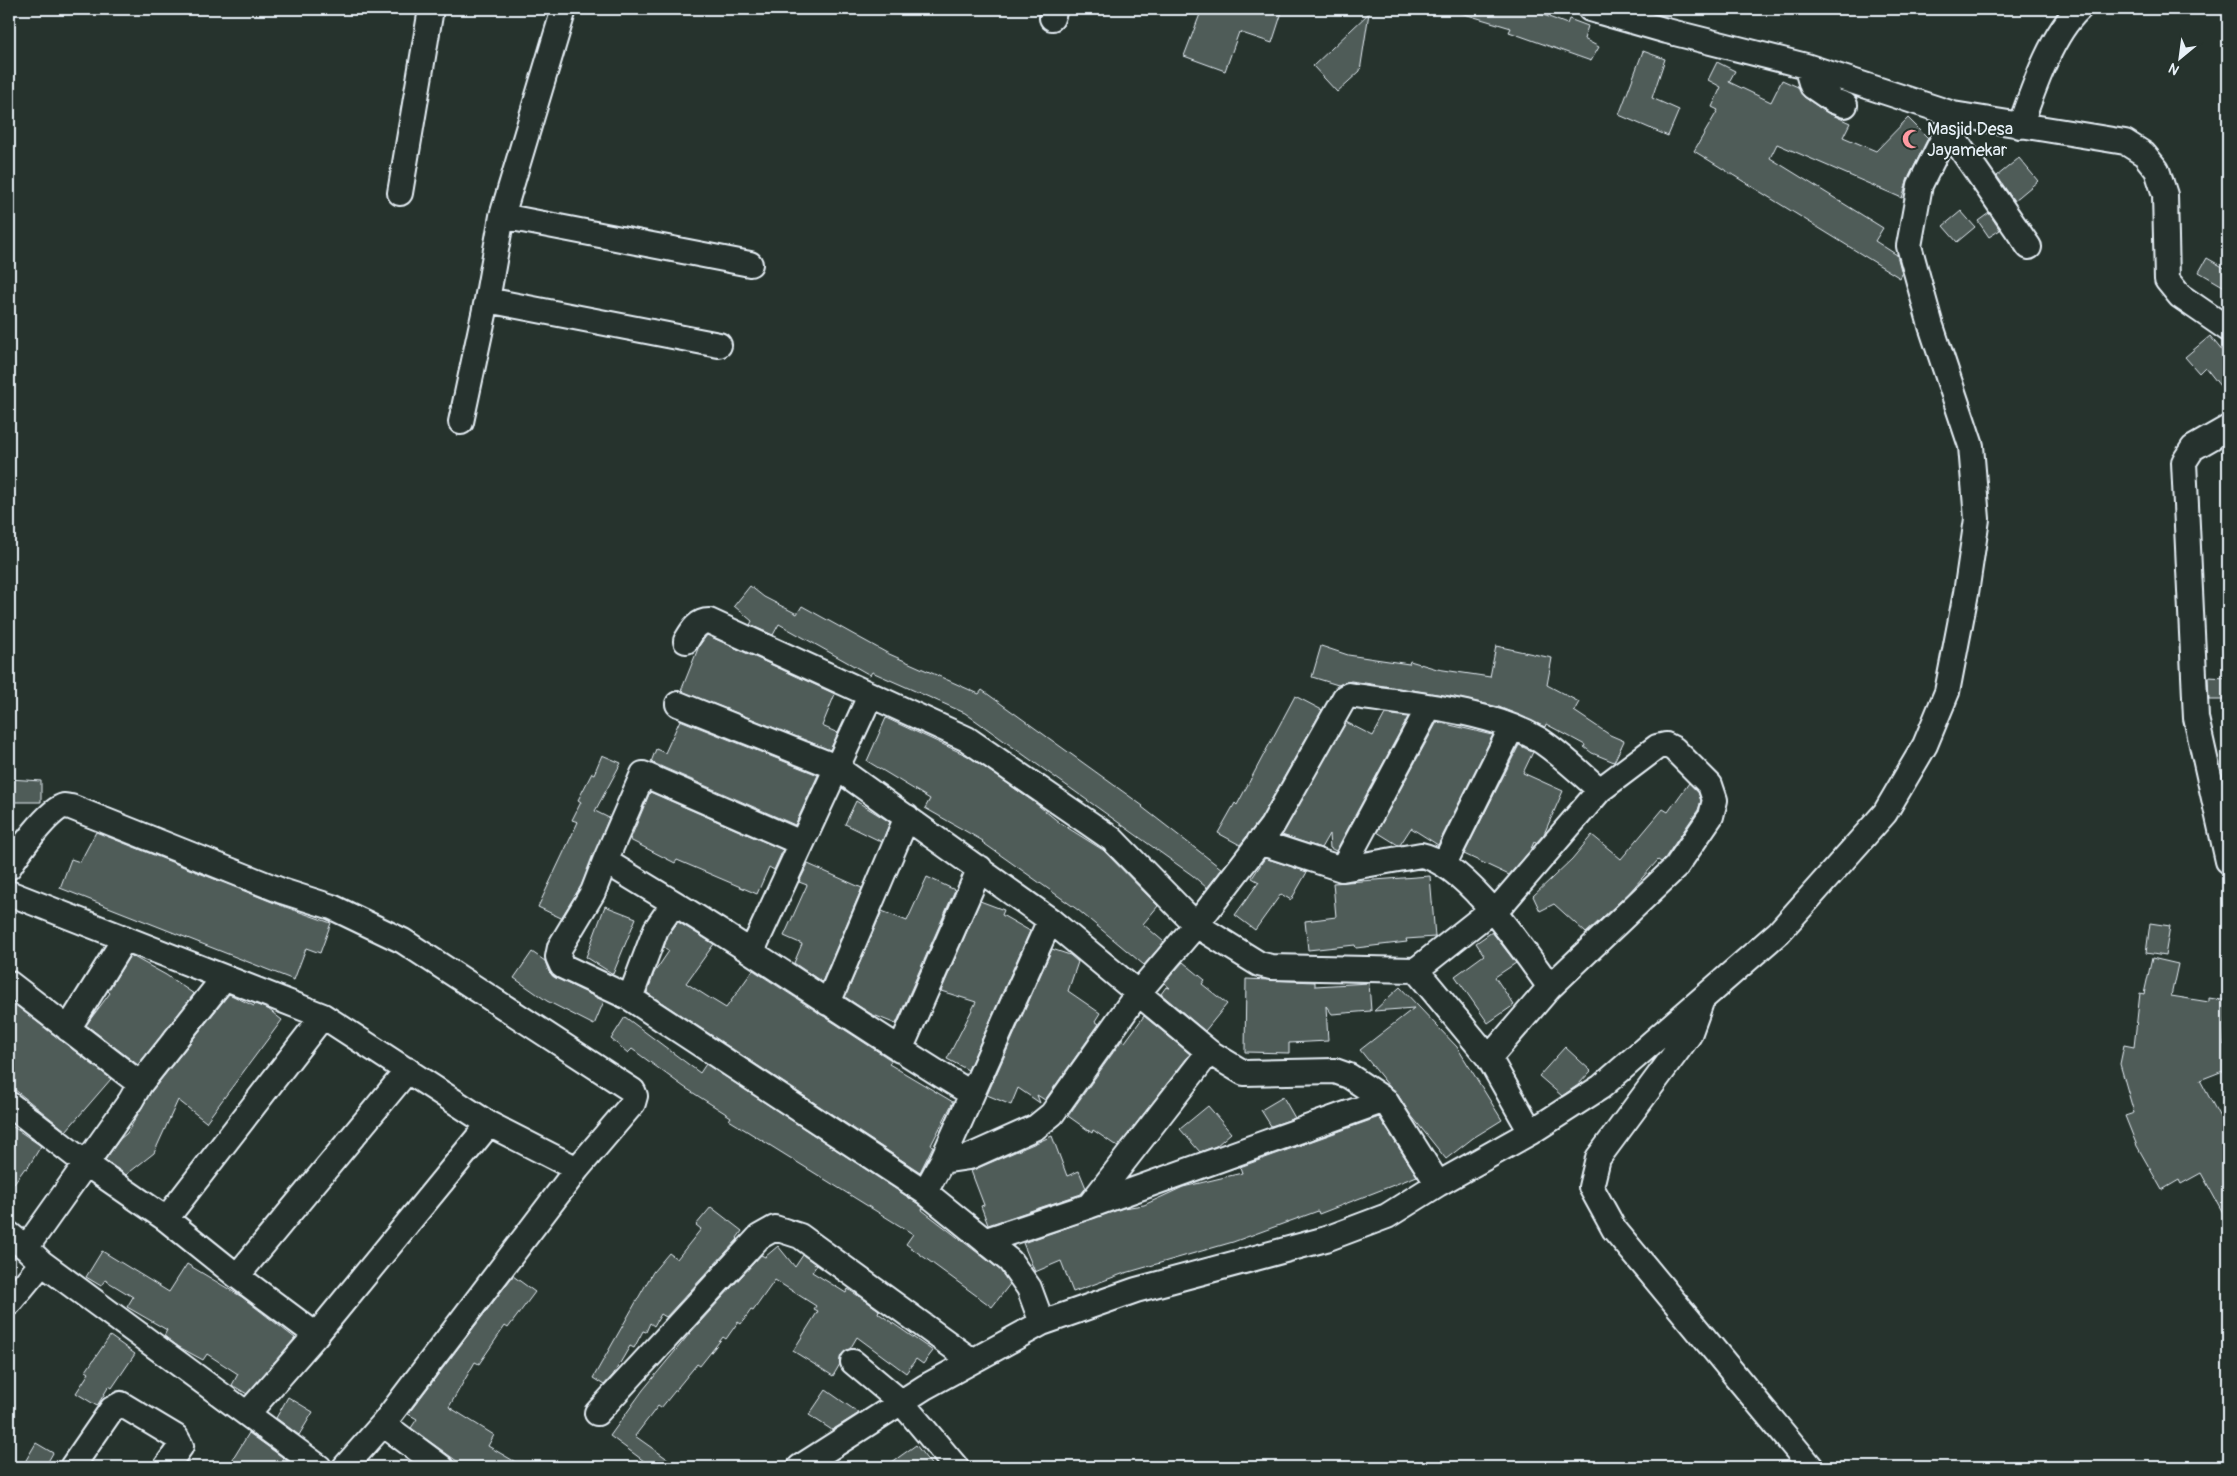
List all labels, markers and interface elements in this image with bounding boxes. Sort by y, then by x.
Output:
north arrow [2154,32,2204,82]
text: N [2166,59,2182,79]
place label: Masjid Desa Jayamekar [1927,118,2013,162]
mosque icon: Masjid Desa Jayamekar [1901,128,1923,150]

